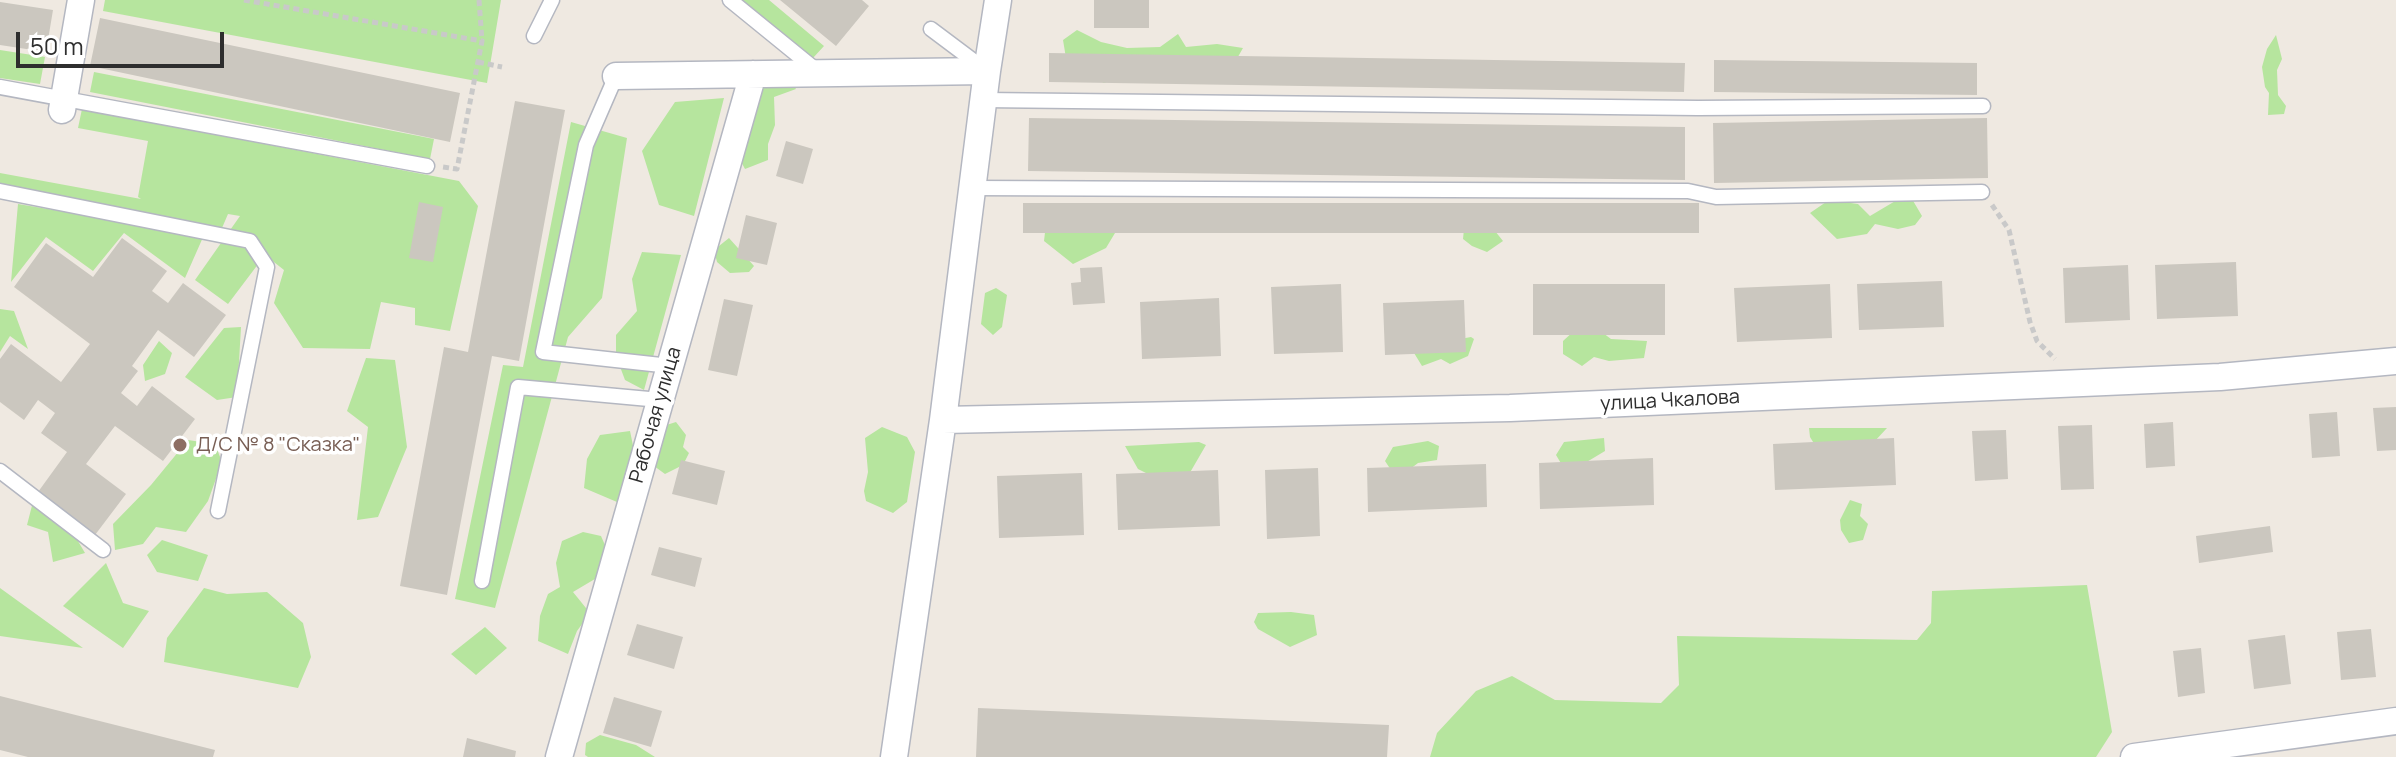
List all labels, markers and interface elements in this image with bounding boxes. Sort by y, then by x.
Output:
scale bar [20,16,228,66]
text: 50 m [30,29,84,62]
street label: Рабочая улица [625,344,687,486]
street label: улица Чкалова [1600,385,1740,417]
place label: Д/С № 8 "Сказка" [196,433,360,457]
marker: Д/С № 8 "Сказка" [171,436,189,454]

